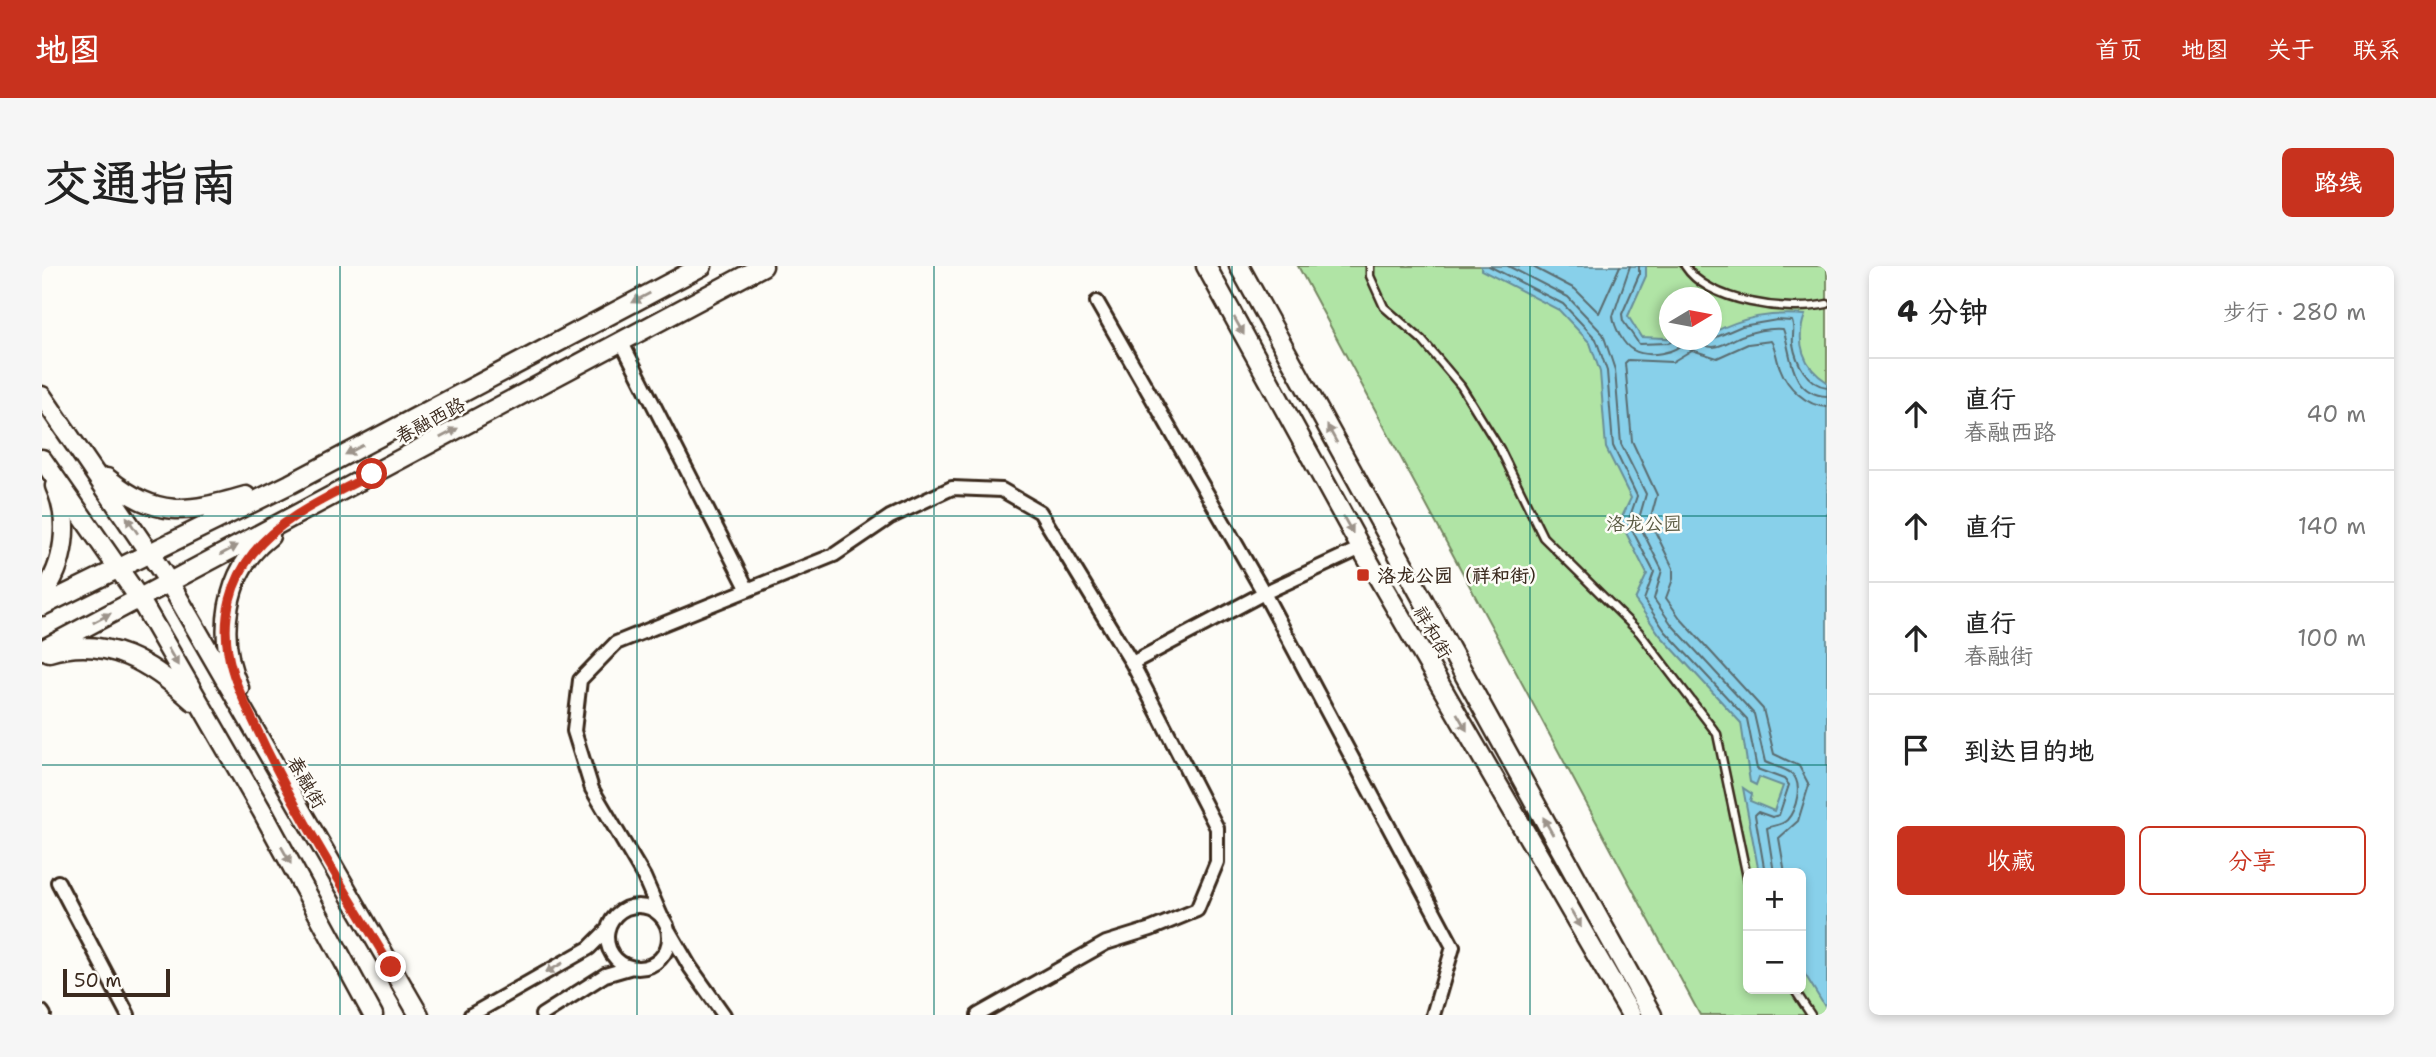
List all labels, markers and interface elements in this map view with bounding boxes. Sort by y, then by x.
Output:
text: 地图 [35,27,101,72]
text: 首页 [2095,34,2143,66]
text: 地图 [2181,34,2229,66]
text: 关于 [2267,34,2315,66]
text: 联系 [2353,34,2401,66]
button: 路线 [2282,148,2394,217]
text: 交通指南 [42,150,238,216]
north arrow [1659,287,1722,350]
text: 4 分钟 [1897,291,1988,332]
one-way arrow [632,292,651,304]
text: 步行 · 280 m [2223,297,2366,327]
one-way arrow [1233,316,1244,336]
text: 直行 [1964,381,2016,416]
street label: 春融西路 [391,392,470,449]
icon: ahead [1897,395,1935,433]
text: 40 m [2306,399,2366,429]
text: 春融西路 [1964,417,2056,447]
one-way arrow [1326,424,1338,444]
one-way arrow [439,427,459,439]
one-way arrow [344,445,364,456]
route start [356,458,387,489]
icon: ahead [1897,507,1935,545]
text: 直行 [1964,509,2016,544]
park label: 洛龙公园 [1606,511,1682,536]
text: 140 m [2298,511,2366,541]
one-way arrow [1342,515,1354,535]
one-way arrow [125,516,139,534]
one-way arrow [219,544,239,556]
place label: 洛龙公园（祥和街） [1377,563,1548,588]
marker: 洛龙公园（祥和街） [1355,567,1371,583]
street label: 祥和街 [1407,601,1458,663]
text: 直行 [1964,605,2016,640]
one-way arrow [92,612,112,623]
icon: ahead [1897,619,1935,657]
text: 100 m [2297,623,2366,653]
text: 春融街 [1964,641,2033,671]
one-way arrow [167,647,179,667]
one-way arrow [1456,713,1468,732]
icon: arrive [1897,731,1935,769]
text: 到达目的地 [1964,733,2094,768]
street label: 春融街 [281,751,332,813]
one-way arrow [1542,817,1554,836]
button: 收藏 [1897,826,2125,895]
button: 分享 [2139,826,2366,895]
one-way arrow [279,845,291,865]
map controls [1743,868,1806,994]
button: + [1743,868,1806,931]
one-way arrow [1570,910,1582,929]
button: − [1743,931,1806,994]
route end [375,951,406,982]
one-way arrow [544,962,563,974]
scale bar [63,966,170,998]
text: 50 m [74,968,122,993]

